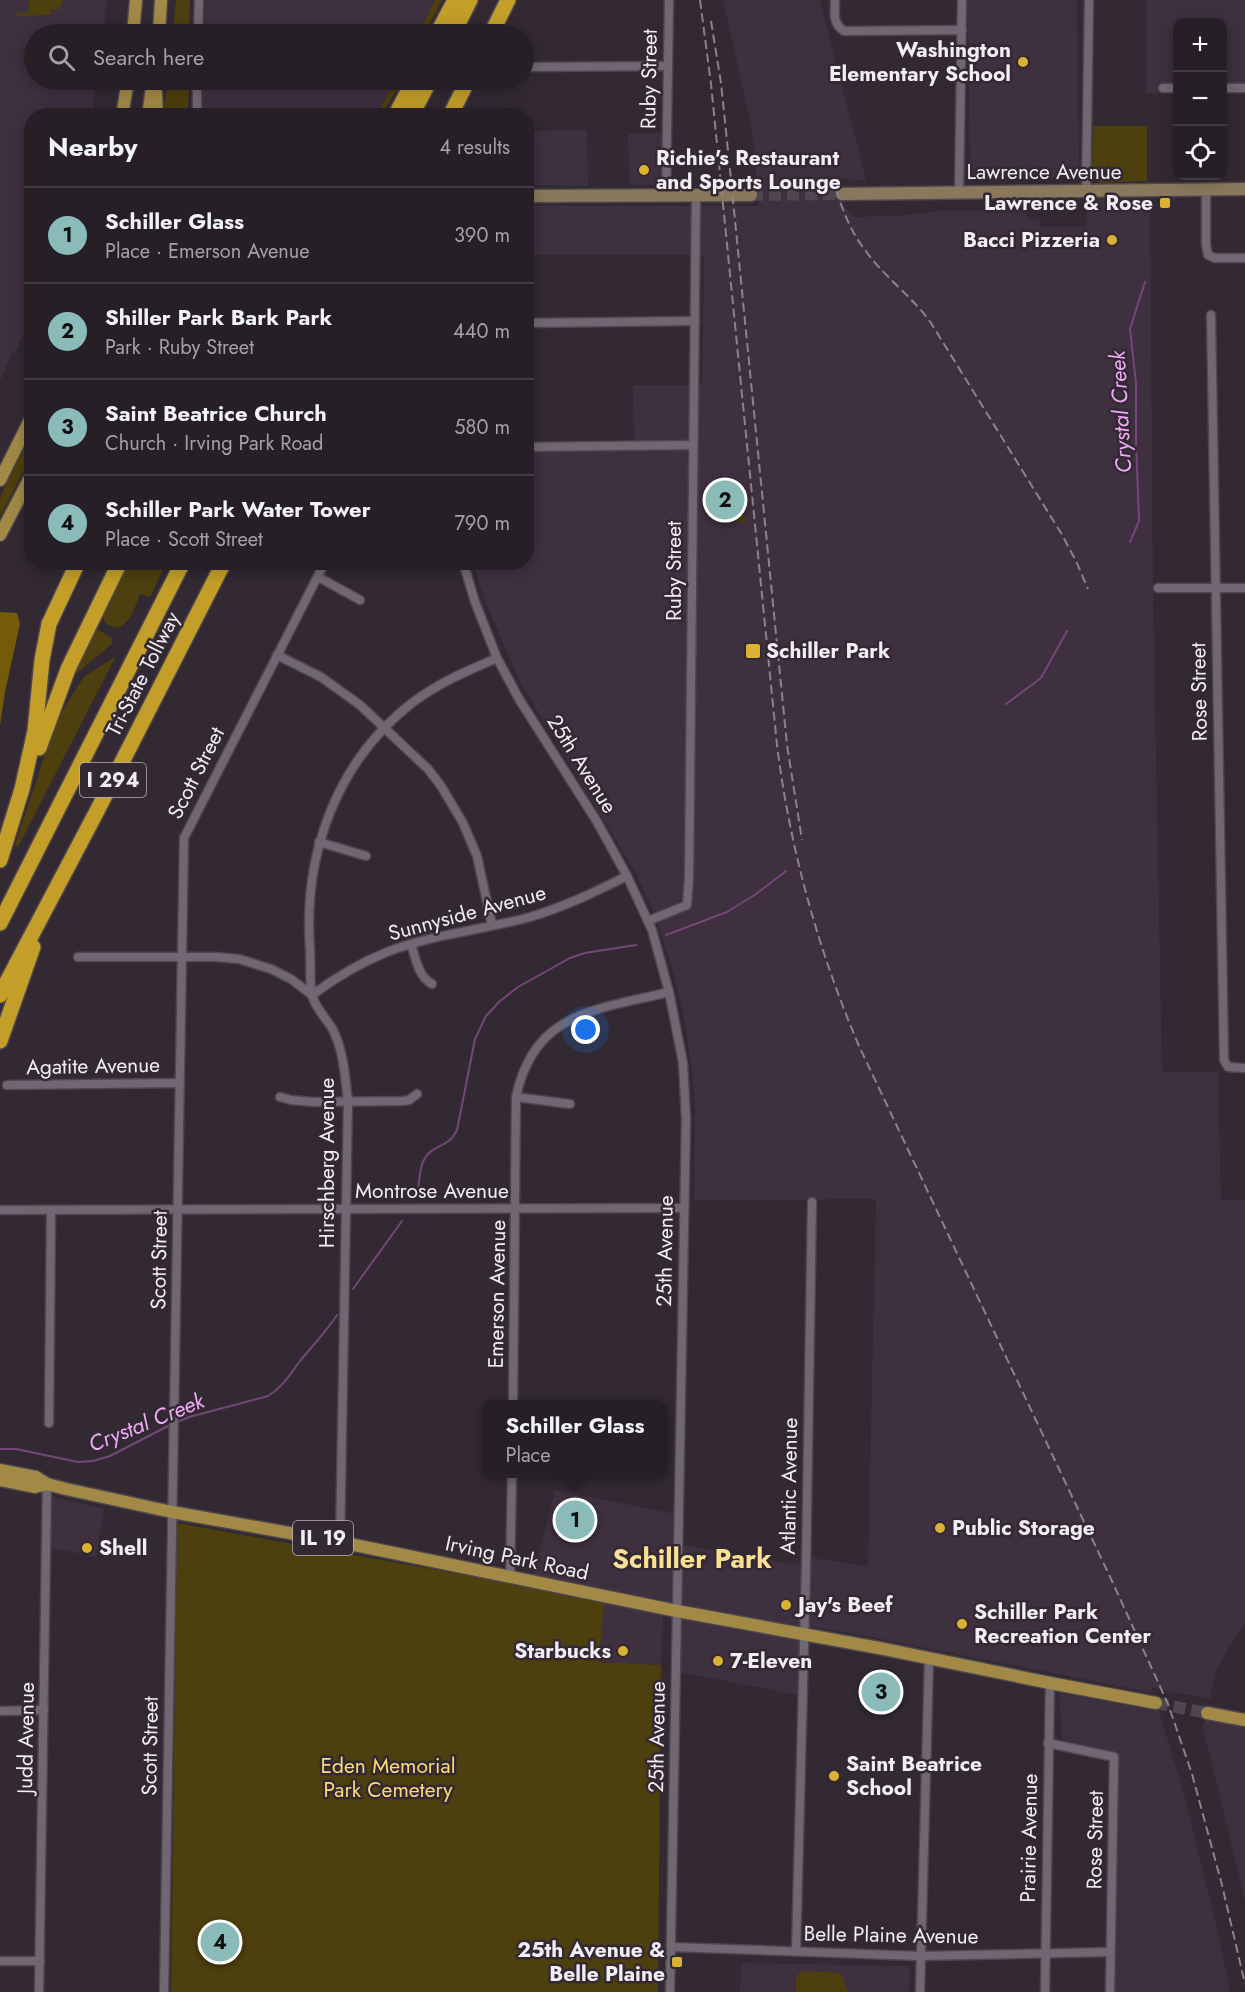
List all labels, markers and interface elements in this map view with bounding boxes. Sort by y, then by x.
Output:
map controls [1173,18,1227,180]
button: + [1173,18,1227,72]
search box [24,24,534,90]
street label: Ruby Street [633,29,665,129]
place label: Washington Elementary School [829,35,1011,89]
icon: search [45,41,78,74]
text: Search here [93,41,204,73]
marker: Washington Elementary School [1016,55,1030,69]
button: − [1173,72,1227,126]
button: locate [1173,126,1227,180]
text: Nearby [48,128,137,166]
text: 4 results [439,133,510,162]
place label: Richie's Restaurant and Sports Lounge [656,143,841,197]
street label: Lawrence Avenue [966,157,1122,187]
marker: Richie's Restaurant and Sports Lounge [637,163,651,177]
place label: Lawrence & Rose [984,188,1153,218]
marker: Lawrence & Rose [1158,196,1172,210]
text: Schiller Glass [105,205,244,237]
text: 1 [62,221,73,250]
text: 390 m [454,221,510,250]
place label: Bacci Pizzeria [963,225,1100,255]
marker: Bacci Pizzeria [1105,233,1119,247]
text: Place · Emerson Avenue [105,237,310,266]
text: Shiller Park Bark Park [105,301,332,333]
text: 2 [61,317,74,346]
text: 440 m [453,317,510,346]
text: Park · Ruby Street [105,333,254,362]
water label: Crystal Creek [1101,348,1139,474]
text: Saint Beatrice Church [105,397,327,429]
text: 3 [61,413,74,442]
text: 580 m [454,413,510,442]
text: Church · Irving Park Road [105,429,323,458]
pin: 2 [706,478,744,522]
text: Schiller Park Water Tower [105,493,371,525]
text: 4 [61,509,74,538]
text: 790 m [454,509,510,538]
street label: Ruby Street [659,521,689,621]
text: Place · Scott Street [105,525,263,554]
street label: Tri-State Tollway [99,606,188,742]
place label: Schiller Park [766,636,890,666]
marker: Schiller Park [744,642,762,660]
street label: Rose Street [1183,642,1215,742]
street label: 25th Avenue [540,709,624,819]
street label: Scott Street [160,722,232,824]
road number: I 294 [80,763,146,797]
street label: Sunnyside Avenue [385,877,549,948]
your location [571,1015,600,1044]
street label: Agatite Avenue [26,1050,160,1082]
street label: Hirschberg Avenue [312,1078,342,1248]
street label: Montrose Avenue [355,1176,509,1206]
street label: 25th Avenue [649,1195,681,1307]
street label: Scott Street [143,1210,175,1310]
street label: Emerson Avenue [481,1219,513,1369]
water label: Crystal Creek [83,1384,210,1460]
popup [482,1400,668,1478]
text: Schiller Glass [505,1409,645,1441]
street label: Atlantic Avenue [773,1417,805,1555]
text: Place [505,1441,550,1470]
pin: 1 [556,1498,594,1543]
place label: Public Storage [952,1513,1095,1543]
road number: IL 19 [293,1521,353,1555]
marker: Public Storage [933,1521,947,1535]
street label: Irving Park Road [442,1528,592,1588]
place label: Shell [99,1533,147,1563]
district label: Schiller Park [612,1539,772,1578]
marker: Shell [80,1541,94,1555]
place label: Jay's Beef [794,1590,893,1620]
place label: Schiller Park Recreation Center [974,1597,1151,1651]
marker: Jay's Beef [779,1598,793,1612]
marker: Schiller Park Recreation Center [955,1617,969,1631]
place label: Starbucks [514,1636,611,1666]
marker: Starbucks [616,1644,630,1658]
place label: 7-Eleven [730,1646,812,1676]
marker: 7-Eleven [711,1654,725,1668]
pin: 3 [862,1670,900,1714]
street label: 25th Avenue [641,1681,673,1793]
street label: Judd Avenue [10,1682,42,1797]
street label: Scott Street [134,1696,166,1796]
place label: Saint Beatrice School [846,1749,982,1803]
park label: Eden Memorial Park Cemetery [321,1751,455,1805]
marker: Saint Beatrice School [827,1769,841,1783]
street label: Prairie Avenue [1013,1773,1045,1903]
street label: Rose Street [1079,1790,1111,1890]
street label: Belle Plaine Avenue [803,1918,979,1952]
pin: 4 [200,1920,240,1964]
place label: 25th Avenue & Belle Plaine [517,1935,665,1989]
marker: 25th Avenue & Belle Plaine [670,1955,684,1969]

